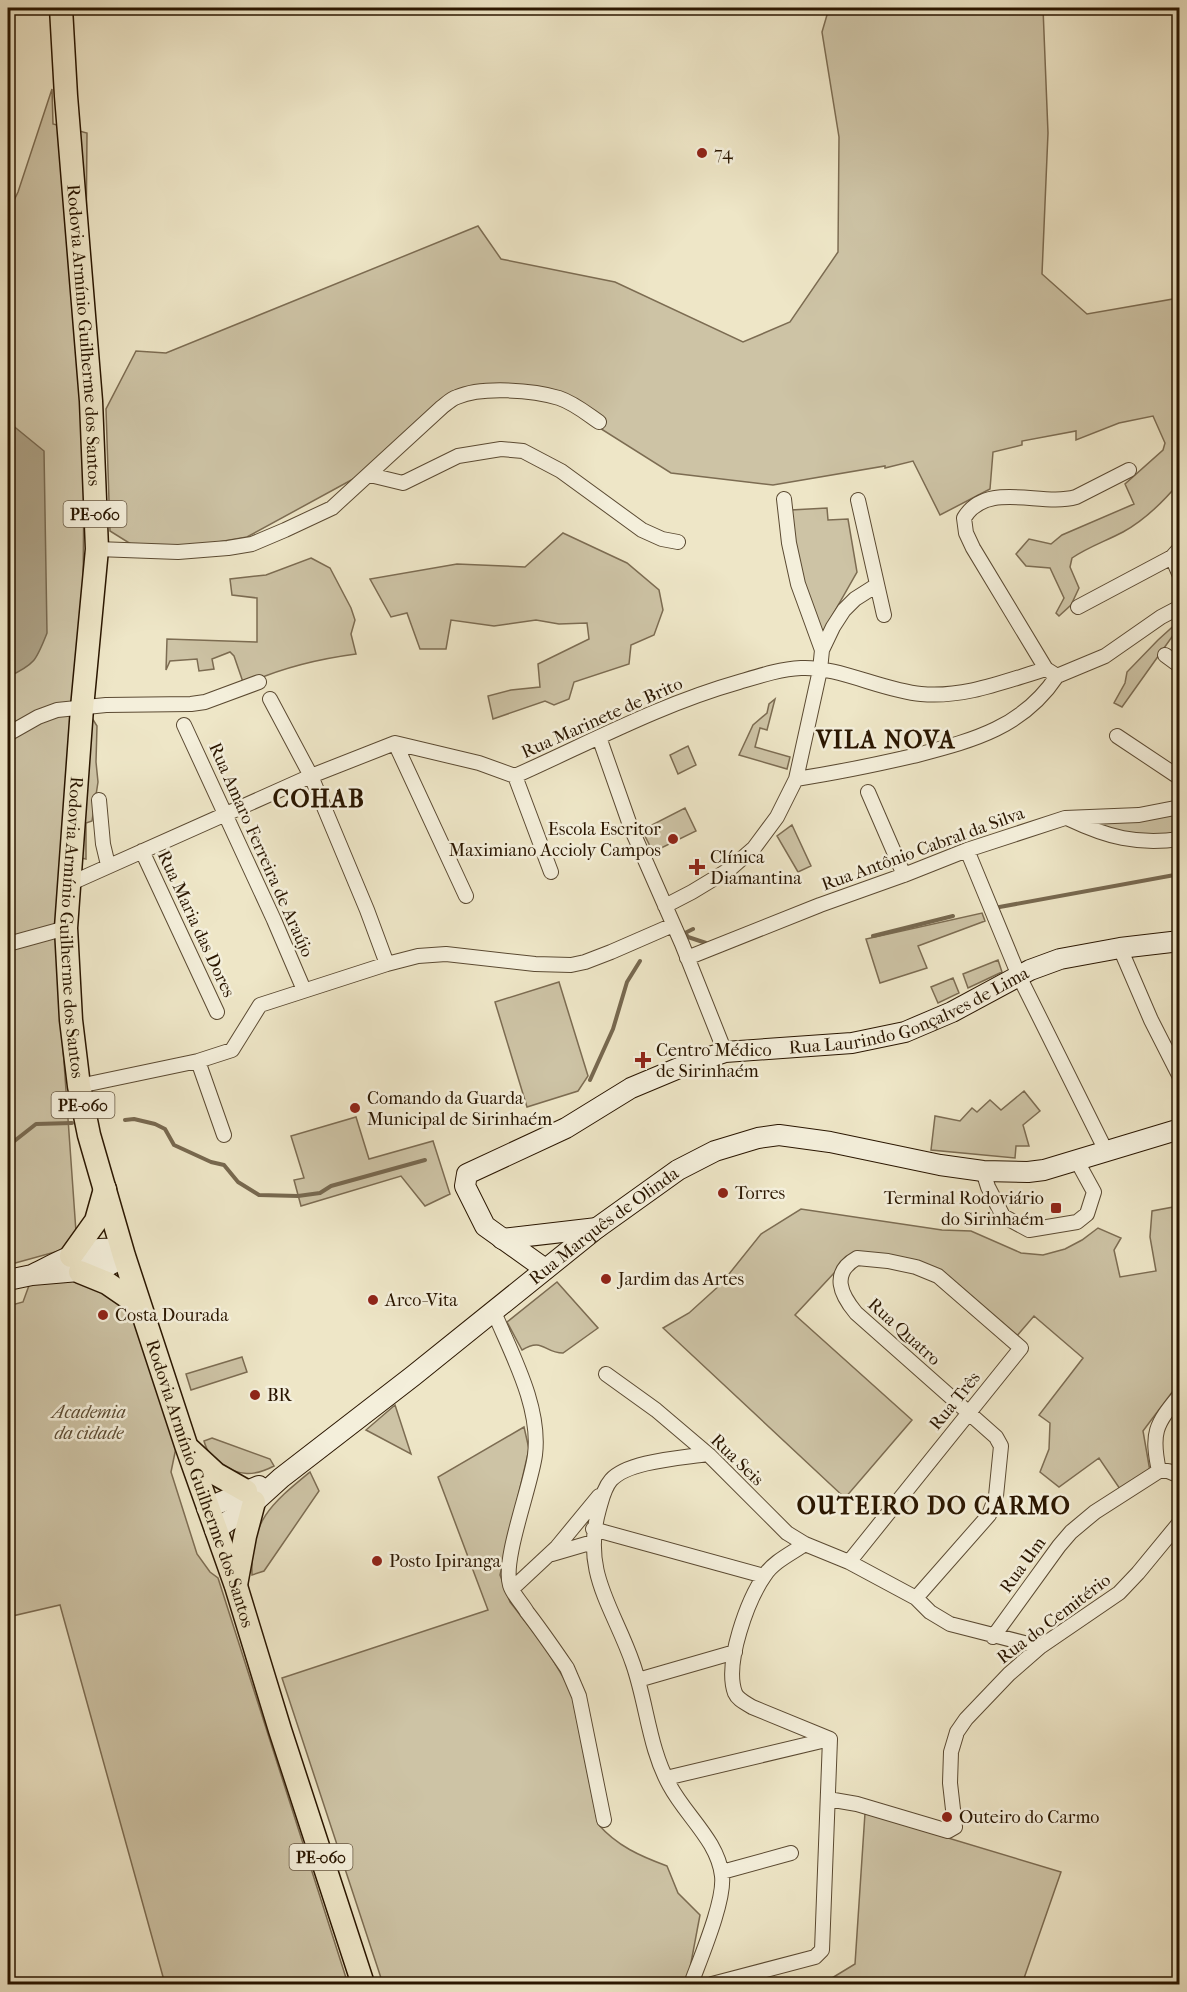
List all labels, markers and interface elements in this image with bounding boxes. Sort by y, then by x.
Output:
place label: 74 [714,143,733,164]
marker: 74 [695,146,709,160]
street label: Rodovia Armínio Guilherme dos Santos [63,183,105,487]
road number: PE-060 [64,501,127,527]
street label: Rua Marinete de Brito [518,673,686,763]
district label: VILA NOVA [815,726,956,754]
street label: Rua Amaro Ferreira de Araújo [204,740,318,960]
street label: Rodovia Armínio Guilherme dos Santos [55,776,89,1080]
district label: COHAB [273,785,365,813]
street label: Rua Antônio Cabral da Silva [819,802,1028,895]
place label: Escola Escritor Maximiano Accioly Campos [449,819,661,861]
marker: Escola Escritor Maximiano Accioly Campos [666,832,680,846]
street label: Rua Maria das Dores [153,847,239,1001]
place label: Clínica Diamantina [710,847,802,889]
marker: Clínica Diamantina [688,858,706,876]
street label: Rua Laurindo Gonçalves de Lima [788,962,1033,1058]
place label: Centro Médico de Sirinhaém [656,1040,772,1082]
marker: Centro Médico de Sirinhaém [634,1051,652,1069]
place label: Comando da Guarda Municipal de Sirinhaém [367,1088,552,1130]
road number: PE-060 [52,1092,115,1118]
marker: Comando da Guarda Municipal de Sirinhaém [348,1101,362,1115]
street label: Rua Marquês de Olinda [525,1162,683,1289]
place label: Torres [735,1183,786,1204]
marker: Torres [716,1186,730,1200]
place label: Terminal Rodoviário do Sirinhaém [884,1188,1044,1230]
marker: Terminal Rodoviário do Sirinhaém [1049,1201,1063,1215]
place label: Jardim das Artes [616,1269,744,1290]
marker: Jardim das Artes [599,1272,613,1286]
place label: Arco-Vita [384,1290,458,1311]
marker: Arco-Vita [366,1293,380,1307]
street label: Rua Quatro [863,1294,945,1370]
place label: Costa Dourada [115,1305,229,1326]
marker: Costa Dourada [96,1308,110,1322]
street label: Rodovia Armínio Guilherme dos Santos [142,1337,259,1630]
street label: Rua Três [925,1367,985,1434]
place label: BR [267,1385,293,1406]
marker: BR [248,1388,262,1402]
park label: Academia da cidade [50,1402,126,1444]
street label: Rua Seis [706,1430,768,1490]
district label: OUTEIRO DO CARMO [797,1492,1071,1520]
street label: Rua Um [996,1533,1050,1597]
place label: Posto Ipiranga [389,1551,502,1572]
marker: Posto Ipiranga [370,1554,384,1568]
street label: Rua do Cemitério [993,1570,1115,1668]
place label: Outeiro do Carmo [959,1807,1099,1828]
marker: Outeiro do Carmo [940,1810,954,1824]
road number: PE-060 [290,1844,352,1870]

